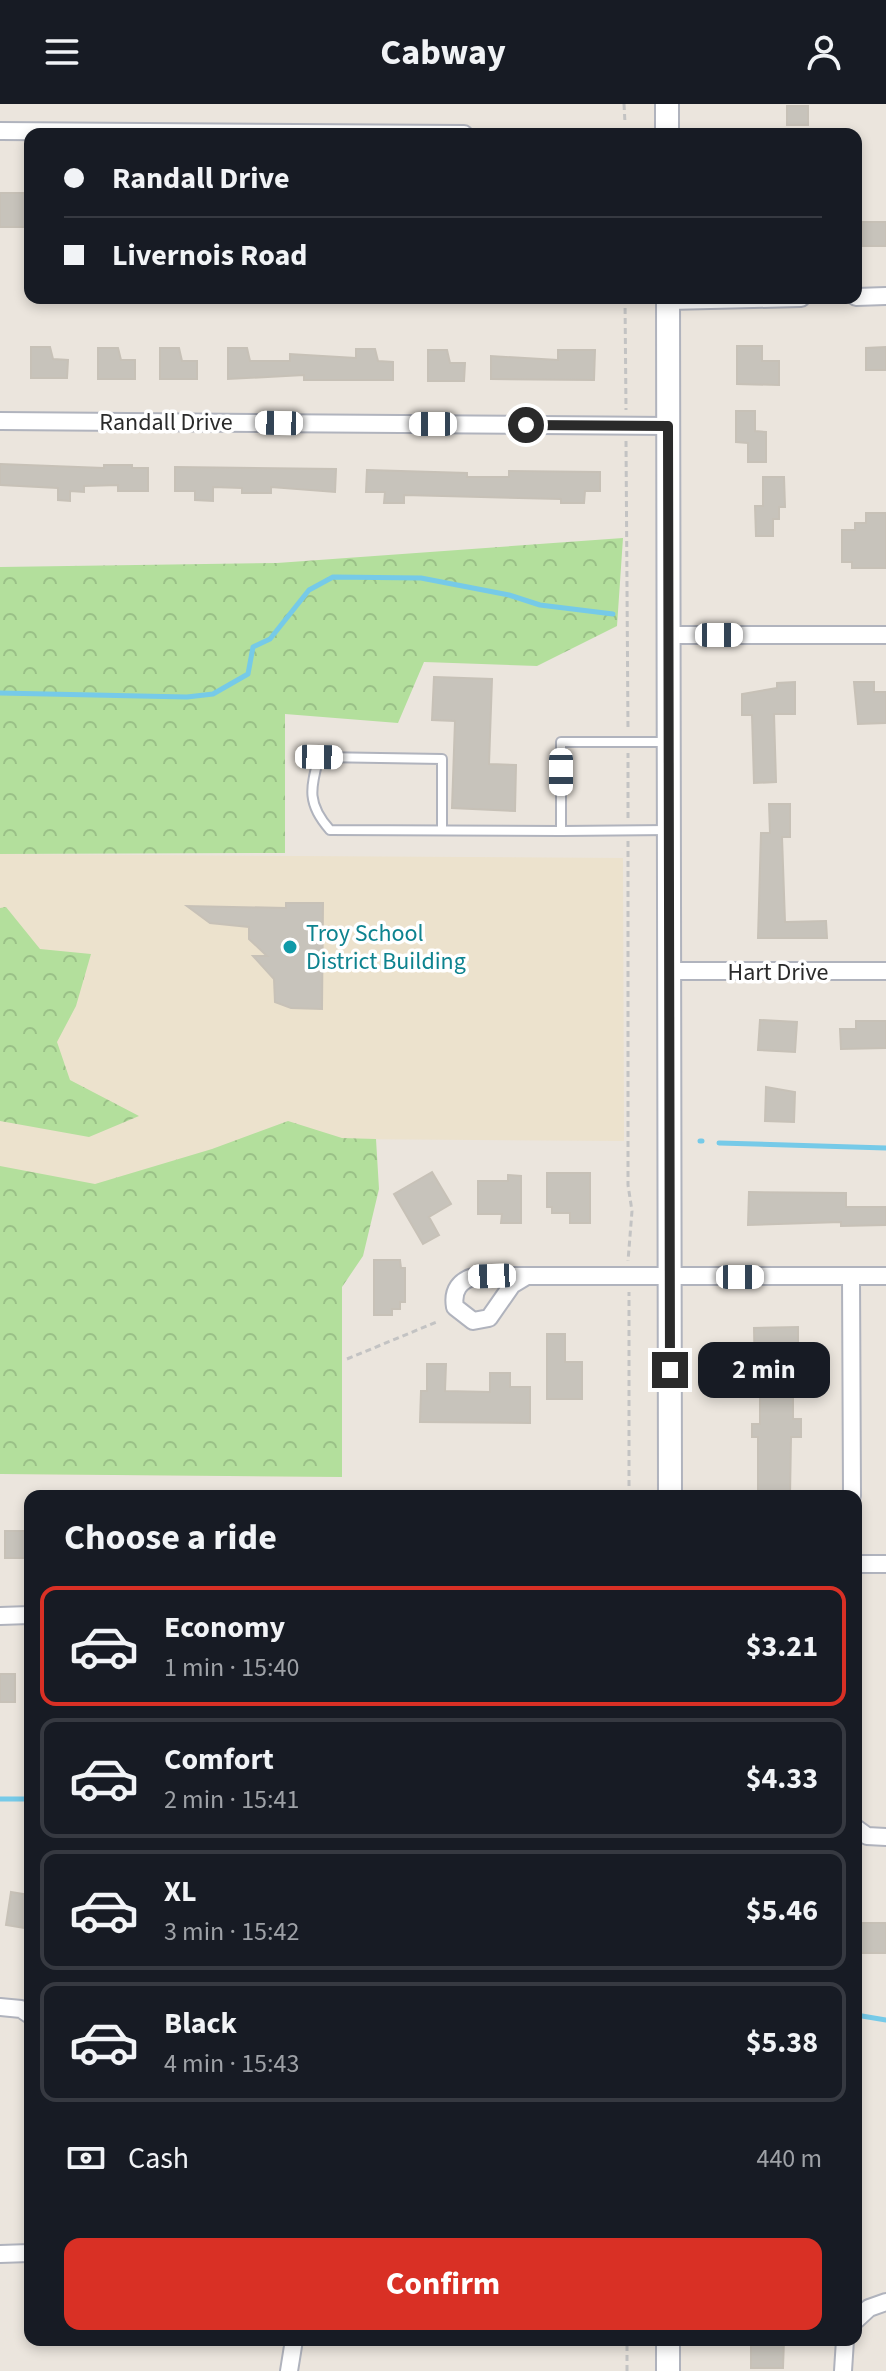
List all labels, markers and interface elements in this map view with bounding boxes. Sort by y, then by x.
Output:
text: Cabway [380,27,506,78]
icon: menu [40,30,84,74]
icon: person [802,30,846,74]
text: Randall Drive [112,157,290,200]
text: Livernois Road [112,234,308,277]
street label: Randall Drive [99,405,233,440]
route start [508,407,544,443]
car [255,411,303,435]
car [409,412,457,436]
car [695,623,743,647]
car [295,745,343,769]
car [549,748,573,796]
place label: Troy School District Building [306,916,466,979]
marker: Troy School District Building [281,938,299,956]
street label: Hart Drive [728,955,829,990]
car [468,1263,516,1289]
car [716,1265,764,1289]
callout: 2 min [698,1342,830,1398]
text: 2 min [732,1351,796,1388]
route end [652,1352,688,1388]
text: Choose a ride [64,1512,277,1563]
text: Economy [164,1606,285,1649]
icon: car [68,1610,140,1682]
text: $3.21 [746,1625,818,1668]
text: 1 min · 15:40 [164,1649,299,1686]
text: Comfort [164,1738,274,1781]
icon: car [68,1742,140,1814]
text: $4.33 [746,1757,818,1800]
text: 2 min · 15:41 [164,1781,299,1818]
text: XL [164,1870,197,1913]
icon: car [68,1874,140,1946]
text: $5.46 [746,1889,818,1932]
text: 3 min · 15:42 [164,1913,299,1950]
text: Black [164,2002,237,2045]
icon: car [68,2006,140,2078]
text: $5.38 [746,2021,818,2064]
text: 4 min · 15:43 [164,2045,299,2082]
icon: cash [64,2136,108,2180]
text: Cash [128,2137,189,2180]
text: 440 m [756,2140,822,2177]
button: Confirm [64,2238,822,2330]

